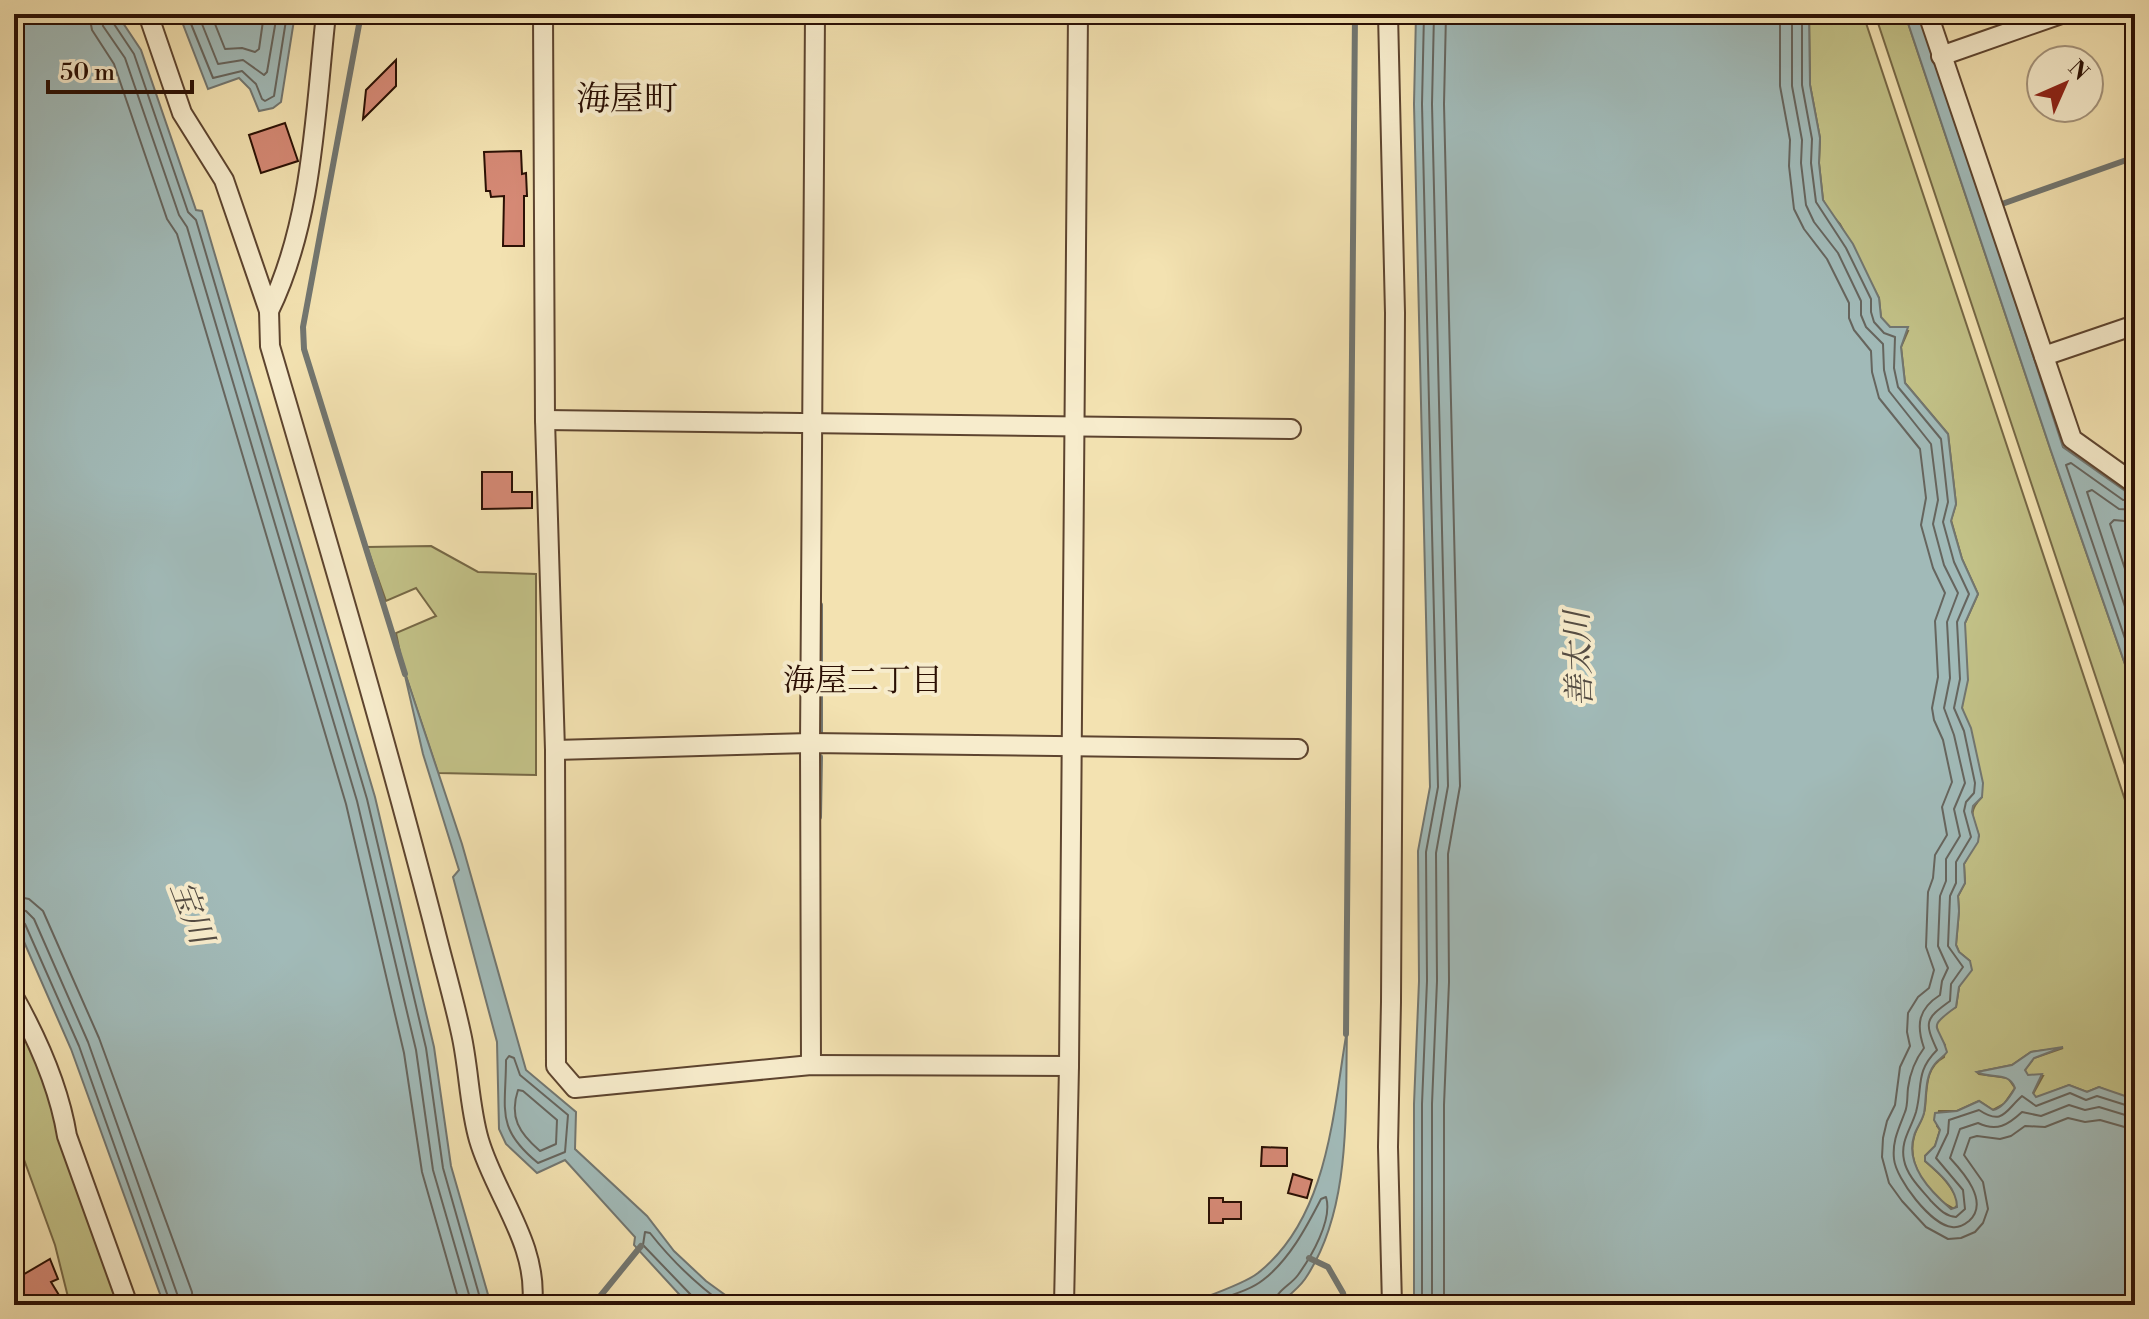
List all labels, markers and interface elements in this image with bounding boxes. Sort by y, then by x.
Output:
scale bar [48,44,192,94]
north arrow [2025,44,2105,124]
text: N [2062,55,2094,87]
text: 50 m [60,58,115,88]
district label: 海屋町 [576,79,678,121]
water label: 善太川 [1557,607,1601,708]
district label: 海屋二丁目 [783,661,943,701]
water label: 宝川 [161,875,222,952]

